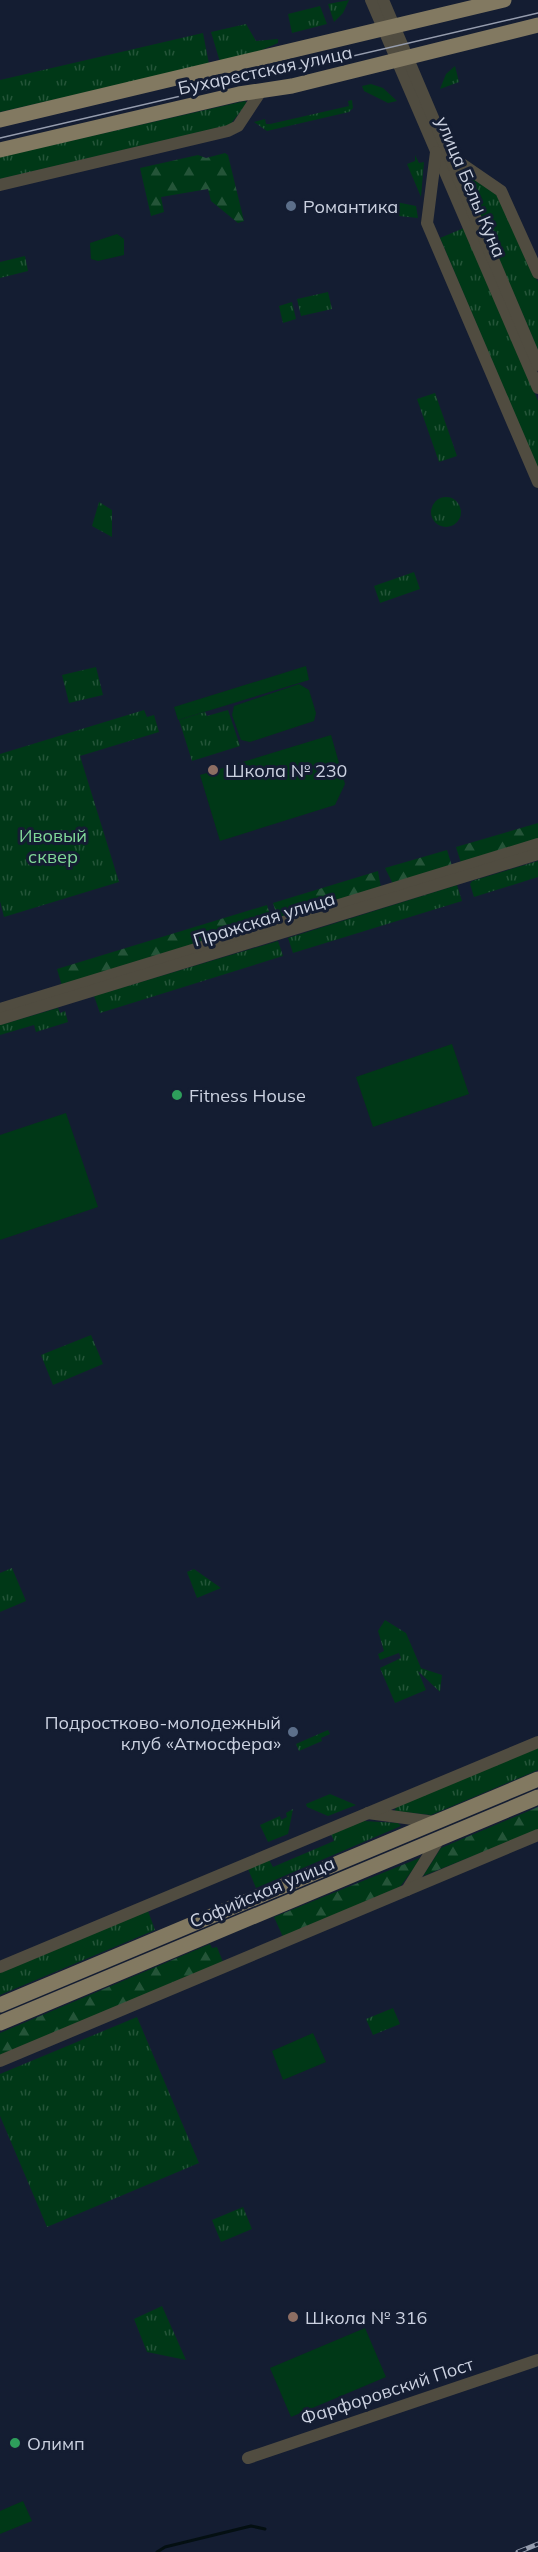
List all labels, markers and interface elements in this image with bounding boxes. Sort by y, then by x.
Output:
street label: Бухарестская улица [176,40,354,100]
street label: улица Белы Куна [431,113,511,261]
place label: Романтика [303,195,398,218]
marker: Романтика [284,199,298,213]
place label: Школа № 230 [225,759,347,782]
marker: Школа № 230 [206,763,220,777]
park label: Ивовый сквер [19,824,87,868]
street label: Пражская улица [190,887,338,951]
place label: Fitness House [189,1084,306,1107]
marker: Fitness House [170,1088,184,1102]
place label: Подростково-молодежный клуб «Атмосфера» [45,1711,281,1755]
marker: Подростково-молодежный клуб «Атмосфера» [286,1725,300,1739]
street label: Софийская улица [186,1851,338,1933]
place label: Школа № 316 [305,2306,427,2329]
marker: Школа № 316 [286,2310,300,2324]
street label: Фарфоровский Пост [298,2352,477,2430]
place label: Олимп [27,2432,85,2455]
marker: Олимп [8,2436,22,2450]

